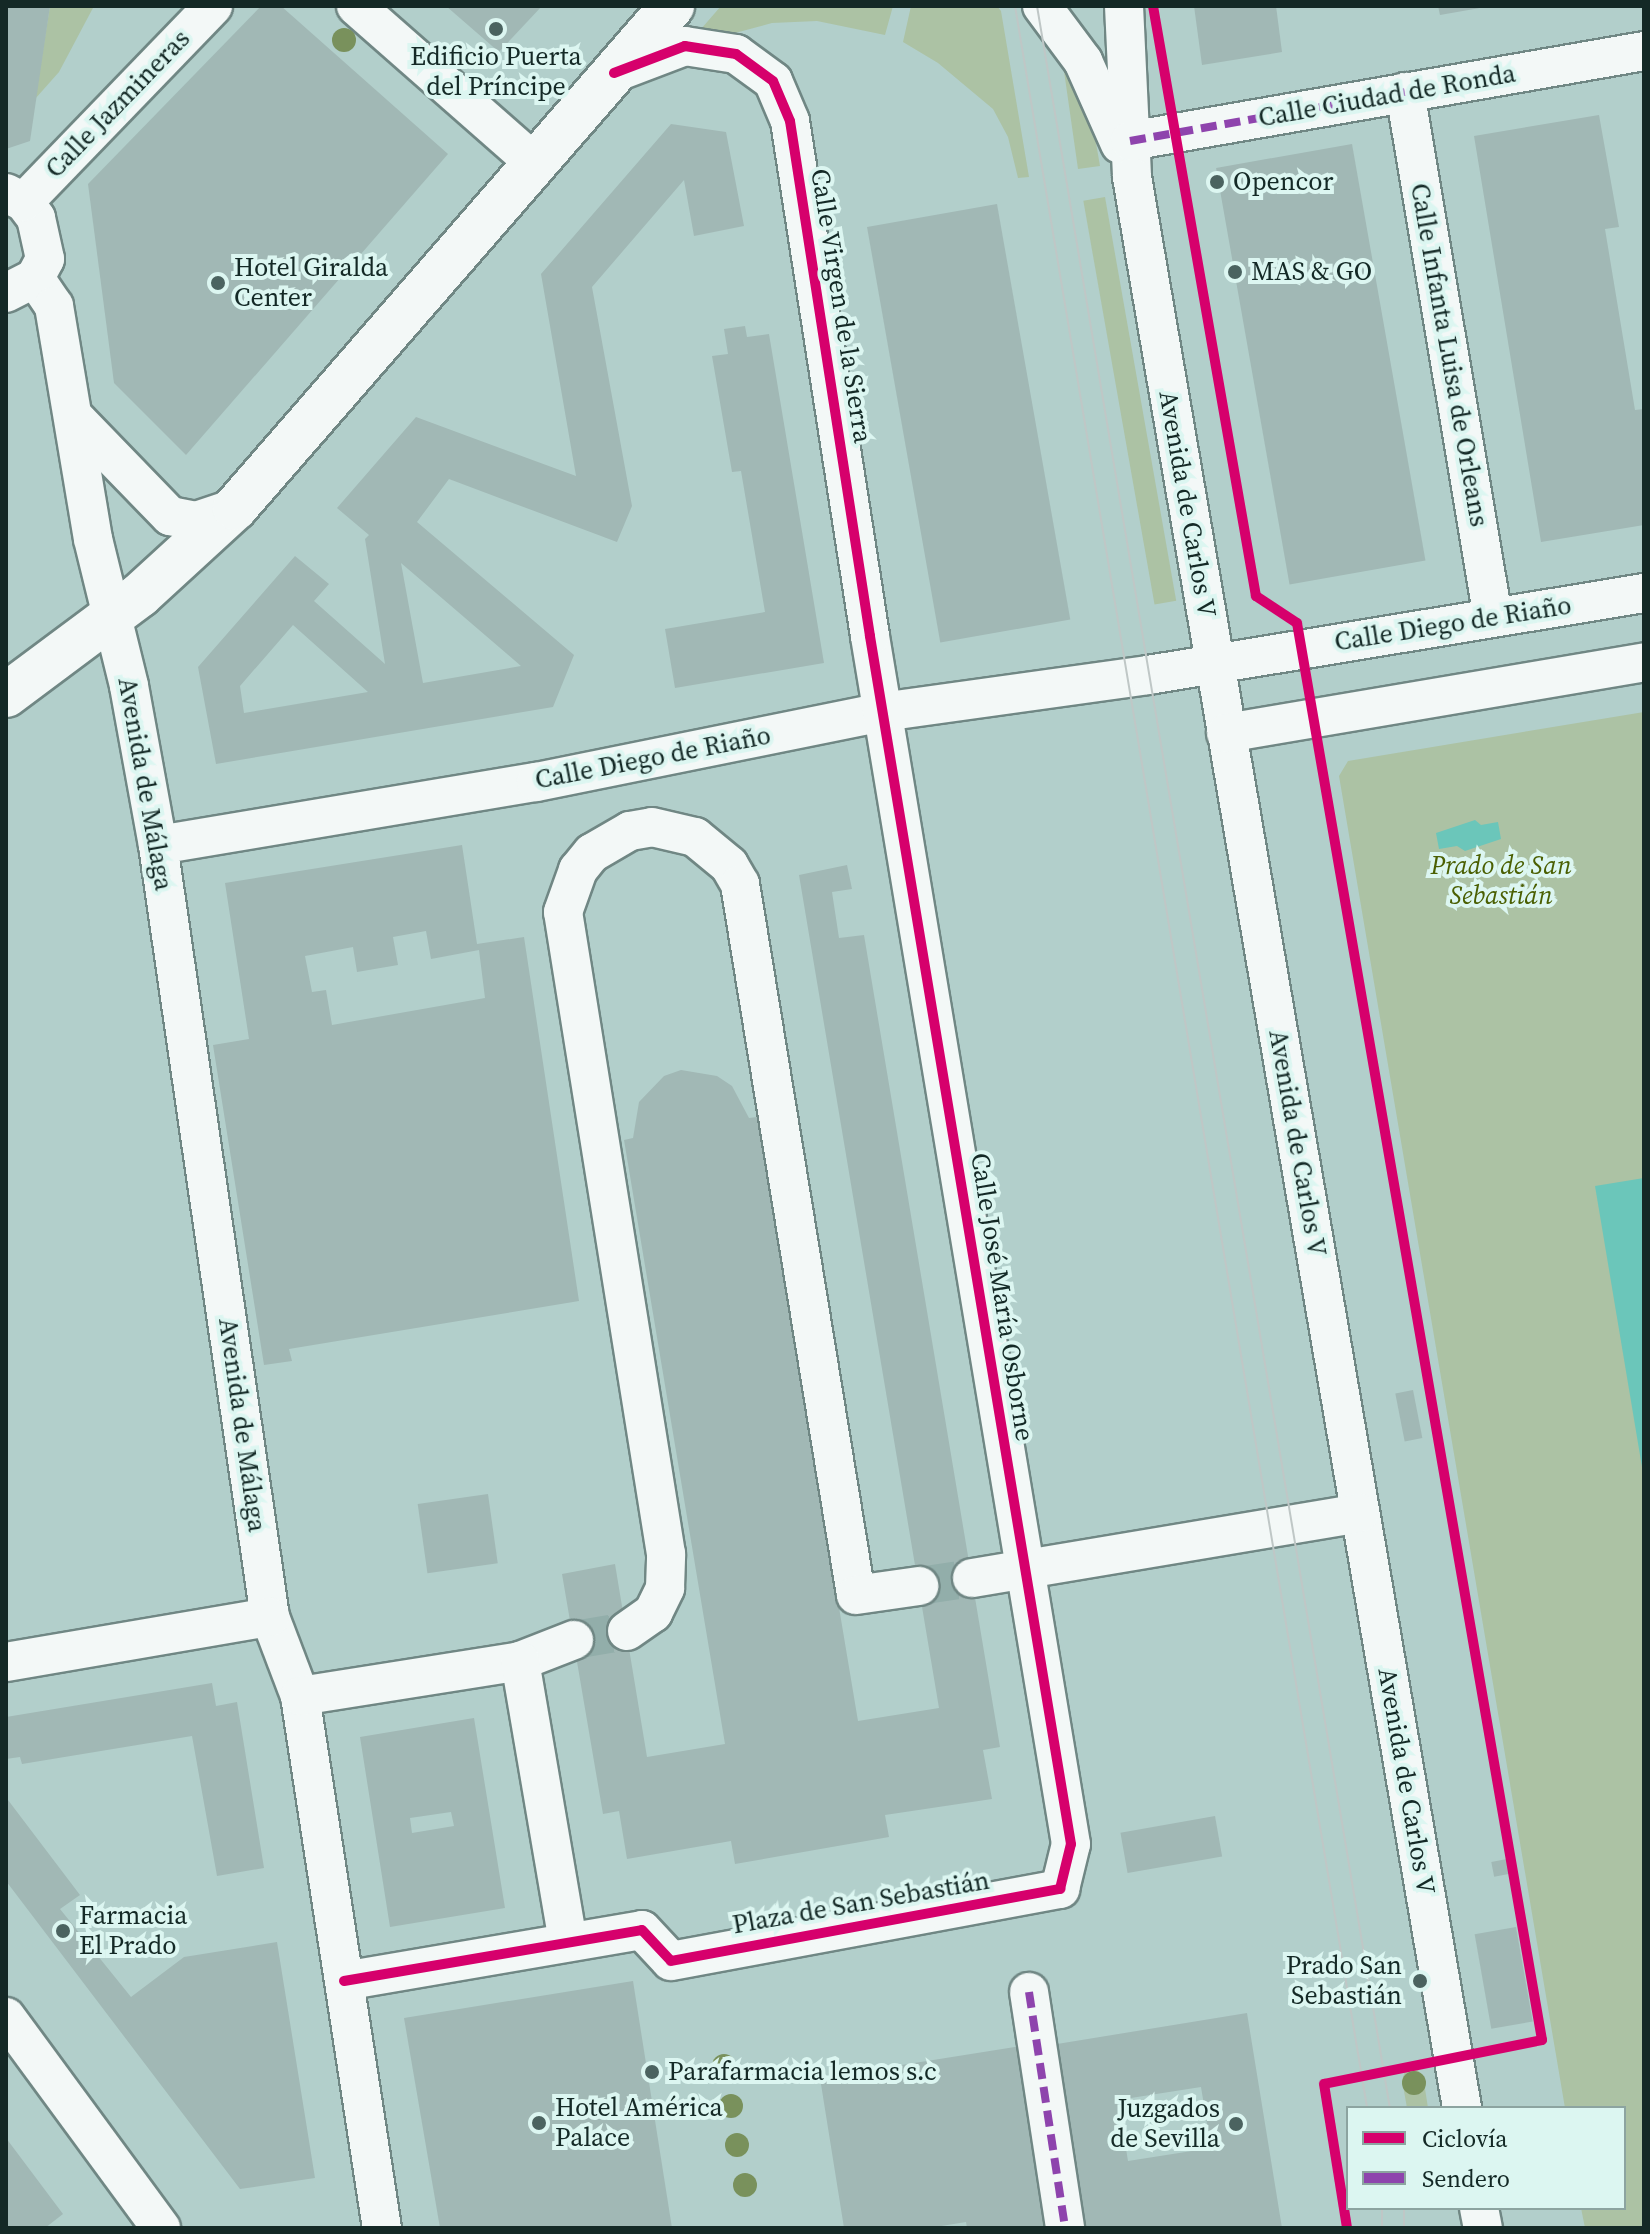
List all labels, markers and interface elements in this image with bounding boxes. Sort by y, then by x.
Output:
marker: Edificio Puerta del Príncipe [487,20,505,38]
street label: Calle Jazmineras [39,23,197,185]
place label: Edificio Puerta del Príncipe [410,41,582,102]
street label: Calle Ciudad de Ronda [1256,58,1518,134]
street label: Calle Virgen de la Sierra [804,166,878,446]
place label: Opencor [1233,166,1334,198]
marker: Opencor [1208,173,1226,191]
street label: Calle Infanta Luisa de Orleans [1403,181,1495,529]
place label: Hotel Giralda Center [234,252,388,314]
place label: MAS & GO [1251,256,1372,288]
marker: MAS & GO [1226,263,1244,281]
marker: Hotel Giralda Center [209,274,227,292]
street label: Avenida de Carlos V [1152,388,1222,620]
street label: Calle Diego de Riaño [1332,590,1574,658]
street label: Avenida de Málaga [111,675,179,893]
street label: Calle Diego de Riaño [533,720,773,796]
park label: Prado de San Sebastián [1430,850,1572,912]
street label: Avenida de Carlos V [1262,1027,1332,1259]
street label: Calle José María Osborne [964,1151,1040,1443]
street label: Avenida de Málaga [212,1316,272,1534]
street label: Avenida de Carlos V [1371,1665,1441,1897]
street label: Plaza de San Sebastián [730,1865,992,1941]
place label: Farmacia El Prado [79,1900,187,1962]
marker: Farmacia El Prado [54,1922,72,1940]
place label: Prado San Sebastián [1286,1950,1402,2012]
marker: Prado San Sebastián [1409,1970,1431,1992]
place label: Parafarmacia lemos s.c [668,2056,937,2088]
marker: Parafarmacia lemos s.c [643,2063,661,2081]
place label: Hotel América Palace [555,2092,723,2154]
place label: Juzgados de Sevilla [1110,2093,1220,2154]
legend [1346,2106,1626,2210]
marker: Hotel América Palace [530,2114,548,2132]
marker: Juzgados de Sevilla [1227,2115,1245,2133]
text: Ciclovía [1422,2122,1508,2155]
text: Sendero [1422,2162,1510,2195]

